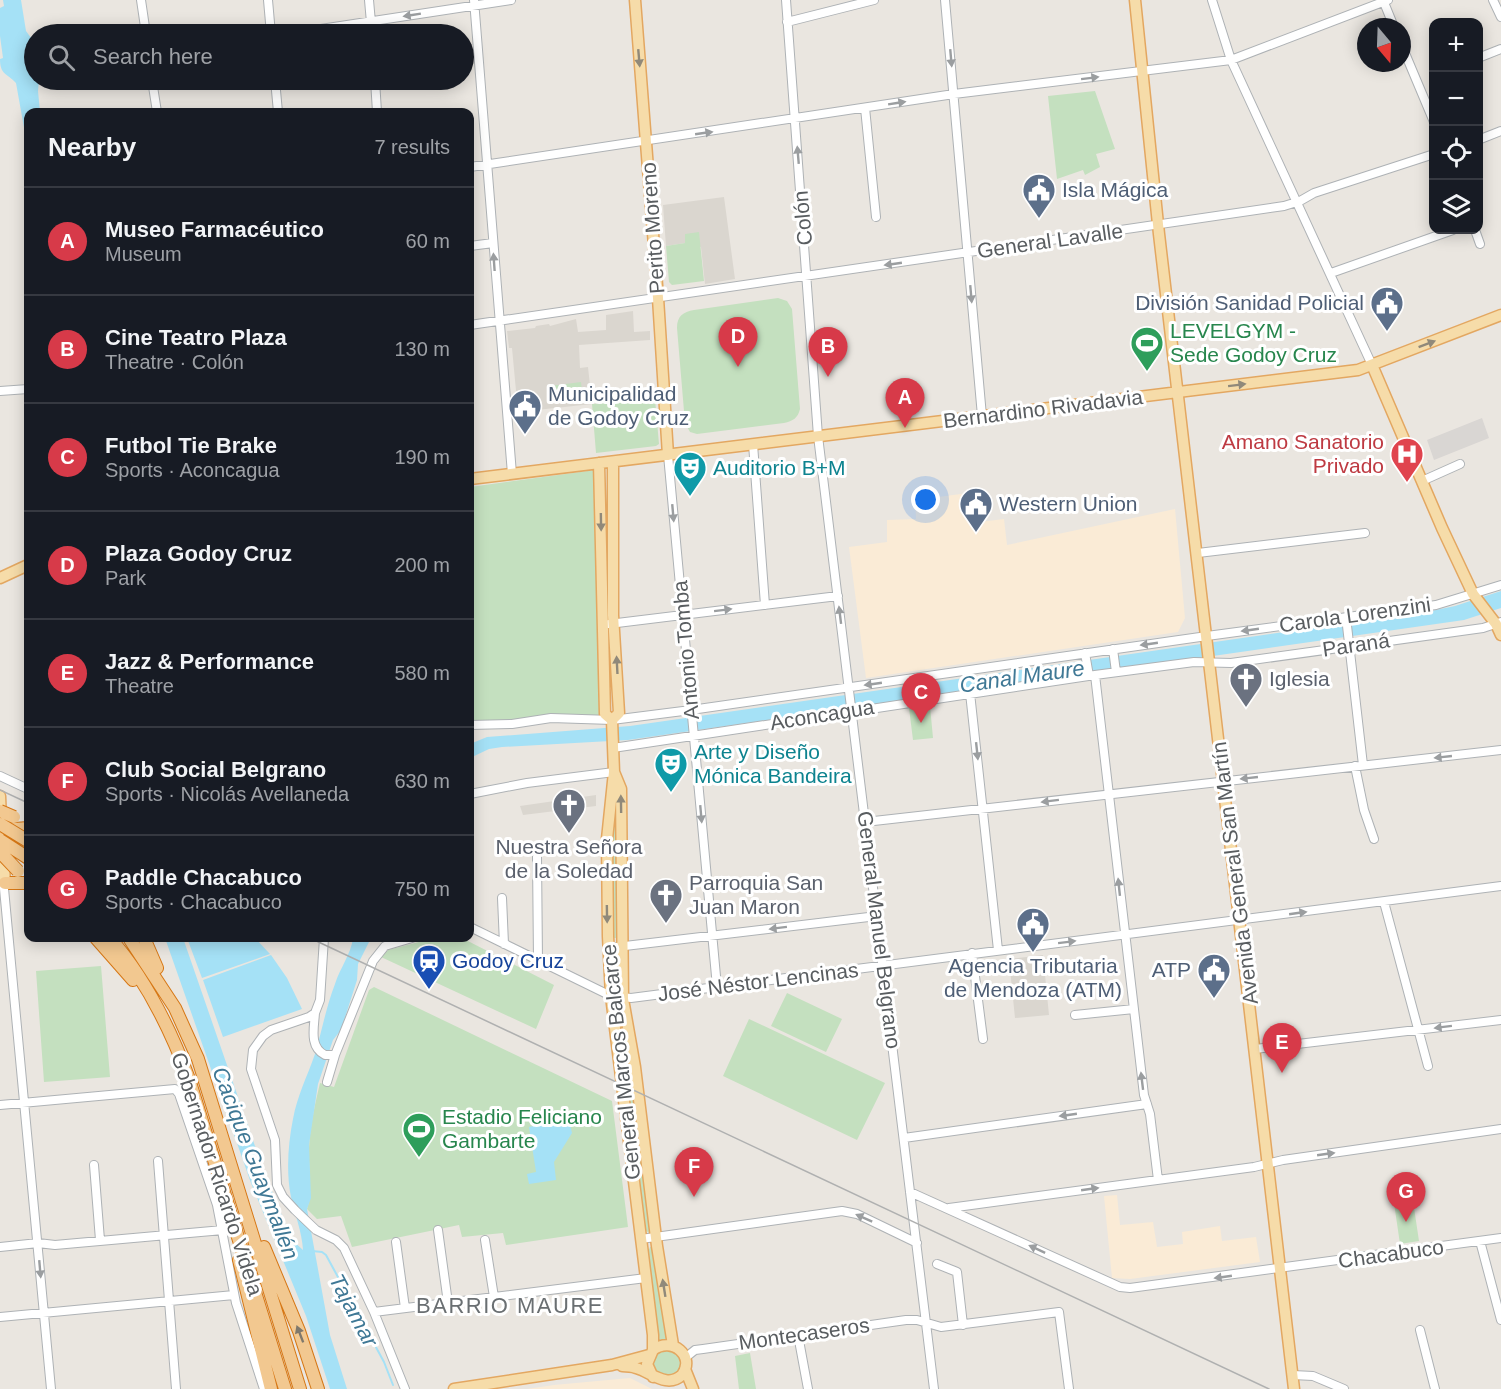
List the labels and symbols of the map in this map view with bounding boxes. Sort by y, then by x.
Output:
one-way arrow [402,11,421,20]
north arrow [1357,18,1411,72]
one-way arrow [635,49,644,68]
one-way arrow [946,49,956,68]
one-way arrow [1081,73,1100,83]
one-way arrow [888,99,907,108]
one-way arrow [695,128,714,137]
one-way arrow [793,145,803,164]
street label: Perito Moreno [636,161,669,295]
public building icon: Isla Mágica [1021,172,1057,219]
place label: Isla Mágica [1062,178,1169,201]
street label: Colón [789,190,816,246]
street label: General Lavalle [975,219,1124,262]
one-way arrow [489,253,499,272]
one-way arrow [883,259,902,268]
one-way arrow [966,285,976,304]
public building icon: División Sanidad Policial [1369,285,1405,332]
place label: División Sanidad Policial [1135,291,1364,314]
pin: D [718,318,758,367]
place label: LEVELGYM - Sede Godoy Cruz [1170,319,1337,366]
sports icon: LEVELGYM - Sede Godoy Cruz [1129,325,1165,372]
pin: B [808,328,848,377]
one-way arrow [1418,339,1436,349]
pin: A [886,378,924,428]
one-way arrow [1228,381,1247,390]
place label: Municipalidad de Godoy Cruz [548,382,689,429]
street label: Bernardino Rivadavia [942,385,1144,432]
public building icon: Municipalidad de Godoy Cruz [507,388,543,435]
place label: Amano Sanatorio Privado [1222,430,1384,477]
hospital icon: Amano Sanatorio Privado [1389,436,1425,483]
theatre icon: Auditorio B+M [672,450,708,497]
place label: Auditorio B+M [713,456,845,479]
your location [911,485,940,514]
public building icon: Western Union [958,486,994,533]
place label: Western Union [999,492,1138,515]
one-way arrow [668,504,678,523]
one-way arrow [596,512,606,531]
street label: Antonio Tomba [668,579,703,721]
street label: Carola Lorenzini [1278,592,1432,637]
one-way arrow [714,605,733,615]
one-way arrow [836,606,845,625]
one-way arrow [1240,625,1259,634]
street label: Paraná [1321,628,1391,661]
one-way arrow [1139,640,1158,649]
one-way arrow [612,655,621,674]
water label: Canal Maure [958,655,1086,698]
church icon: Iglesia [1228,661,1264,708]
place label: Iglesia [1269,667,1330,690]
pin: C [902,674,940,723]
one-way arrow [863,680,882,689]
street label: Aconcagua [768,695,876,734]
place label: Arte y Diseño Mónica Bandeira [694,740,852,787]
street label: Avenida General San Martín [1207,740,1262,1006]
one-way arrow [972,742,981,761]
theatre icon: Arte y Diseño Mónica Bandeira [653,746,689,793]
one-way arrow [1433,752,1452,762]
one-way arrow [1239,773,1258,783]
church icon: Nuestra Señora de la Soledad [551,787,587,834]
one-way arrow [616,794,626,813]
one-way arrow [1041,796,1060,805]
one-way arrow [696,805,706,824]
street label: General Manuel Belgrano [853,810,905,1050]
place label: Nuestra Señora de la Soledad [495,835,643,882]
place label: Parroquia San Juan Maron [689,871,823,918]
church icon: Parroquia San Juan Maron [648,877,684,924]
one-way arrow [1114,878,1124,897]
one-way arrow [603,905,612,924]
public building icon: Agencia Tributaria de Mendoza (ATM) [1015,906,1051,953]
one-way arrow [1289,908,1308,918]
one-way arrow [768,923,787,932]
one-way arrow [1057,937,1076,947]
station icon: Godoy Cruz [411,943,447,990]
street label: General Marcos Balcarce [597,943,644,1181]
place label: Godoy Cruz [452,949,564,972]
public building icon: ATP [1196,952,1232,999]
place label: Agencia Tributaria de Mendoza (ATM) [944,954,1122,1001]
street label: José Néstor Lencinas [656,958,860,1005]
place label: ATP [1152,958,1191,981]
one-way arrow [1433,1022,1452,1032]
pin: E [1262,1024,1302,1073]
street label: Gobernador Ricardo Videla [167,1049,268,1299]
water label: Cacique Guaymallén [207,1063,304,1263]
one-way arrow [1138,1071,1147,1090]
place label: Estadio Feliciano Gambarte [442,1105,602,1152]
one-way arrow [1059,1110,1078,1120]
sports icon: Estadio Feliciano Gambarte [401,1111,437,1158]
pin: F [674,1148,714,1197]
one-way arrow [1317,1149,1336,1158]
pin: G [1386,1172,1426,1222]
one-way arrow [1080,1185,1099,1194]
one-way arrow [855,1212,873,1222]
street label: Chacabuco [1337,1235,1445,1272]
one-way arrow [1029,1245,1046,1254]
one-way arrow [35,1260,45,1279]
water label: Tajamar [324,1270,384,1352]
one-way arrow [1213,1272,1232,1281]
one-way arrow [659,1278,668,1297]
district label: BARRIO MAURE [416,1293,604,1318]
street label: Montecaseros [737,1313,871,1354]
one-way arrow [294,1324,304,1342]

